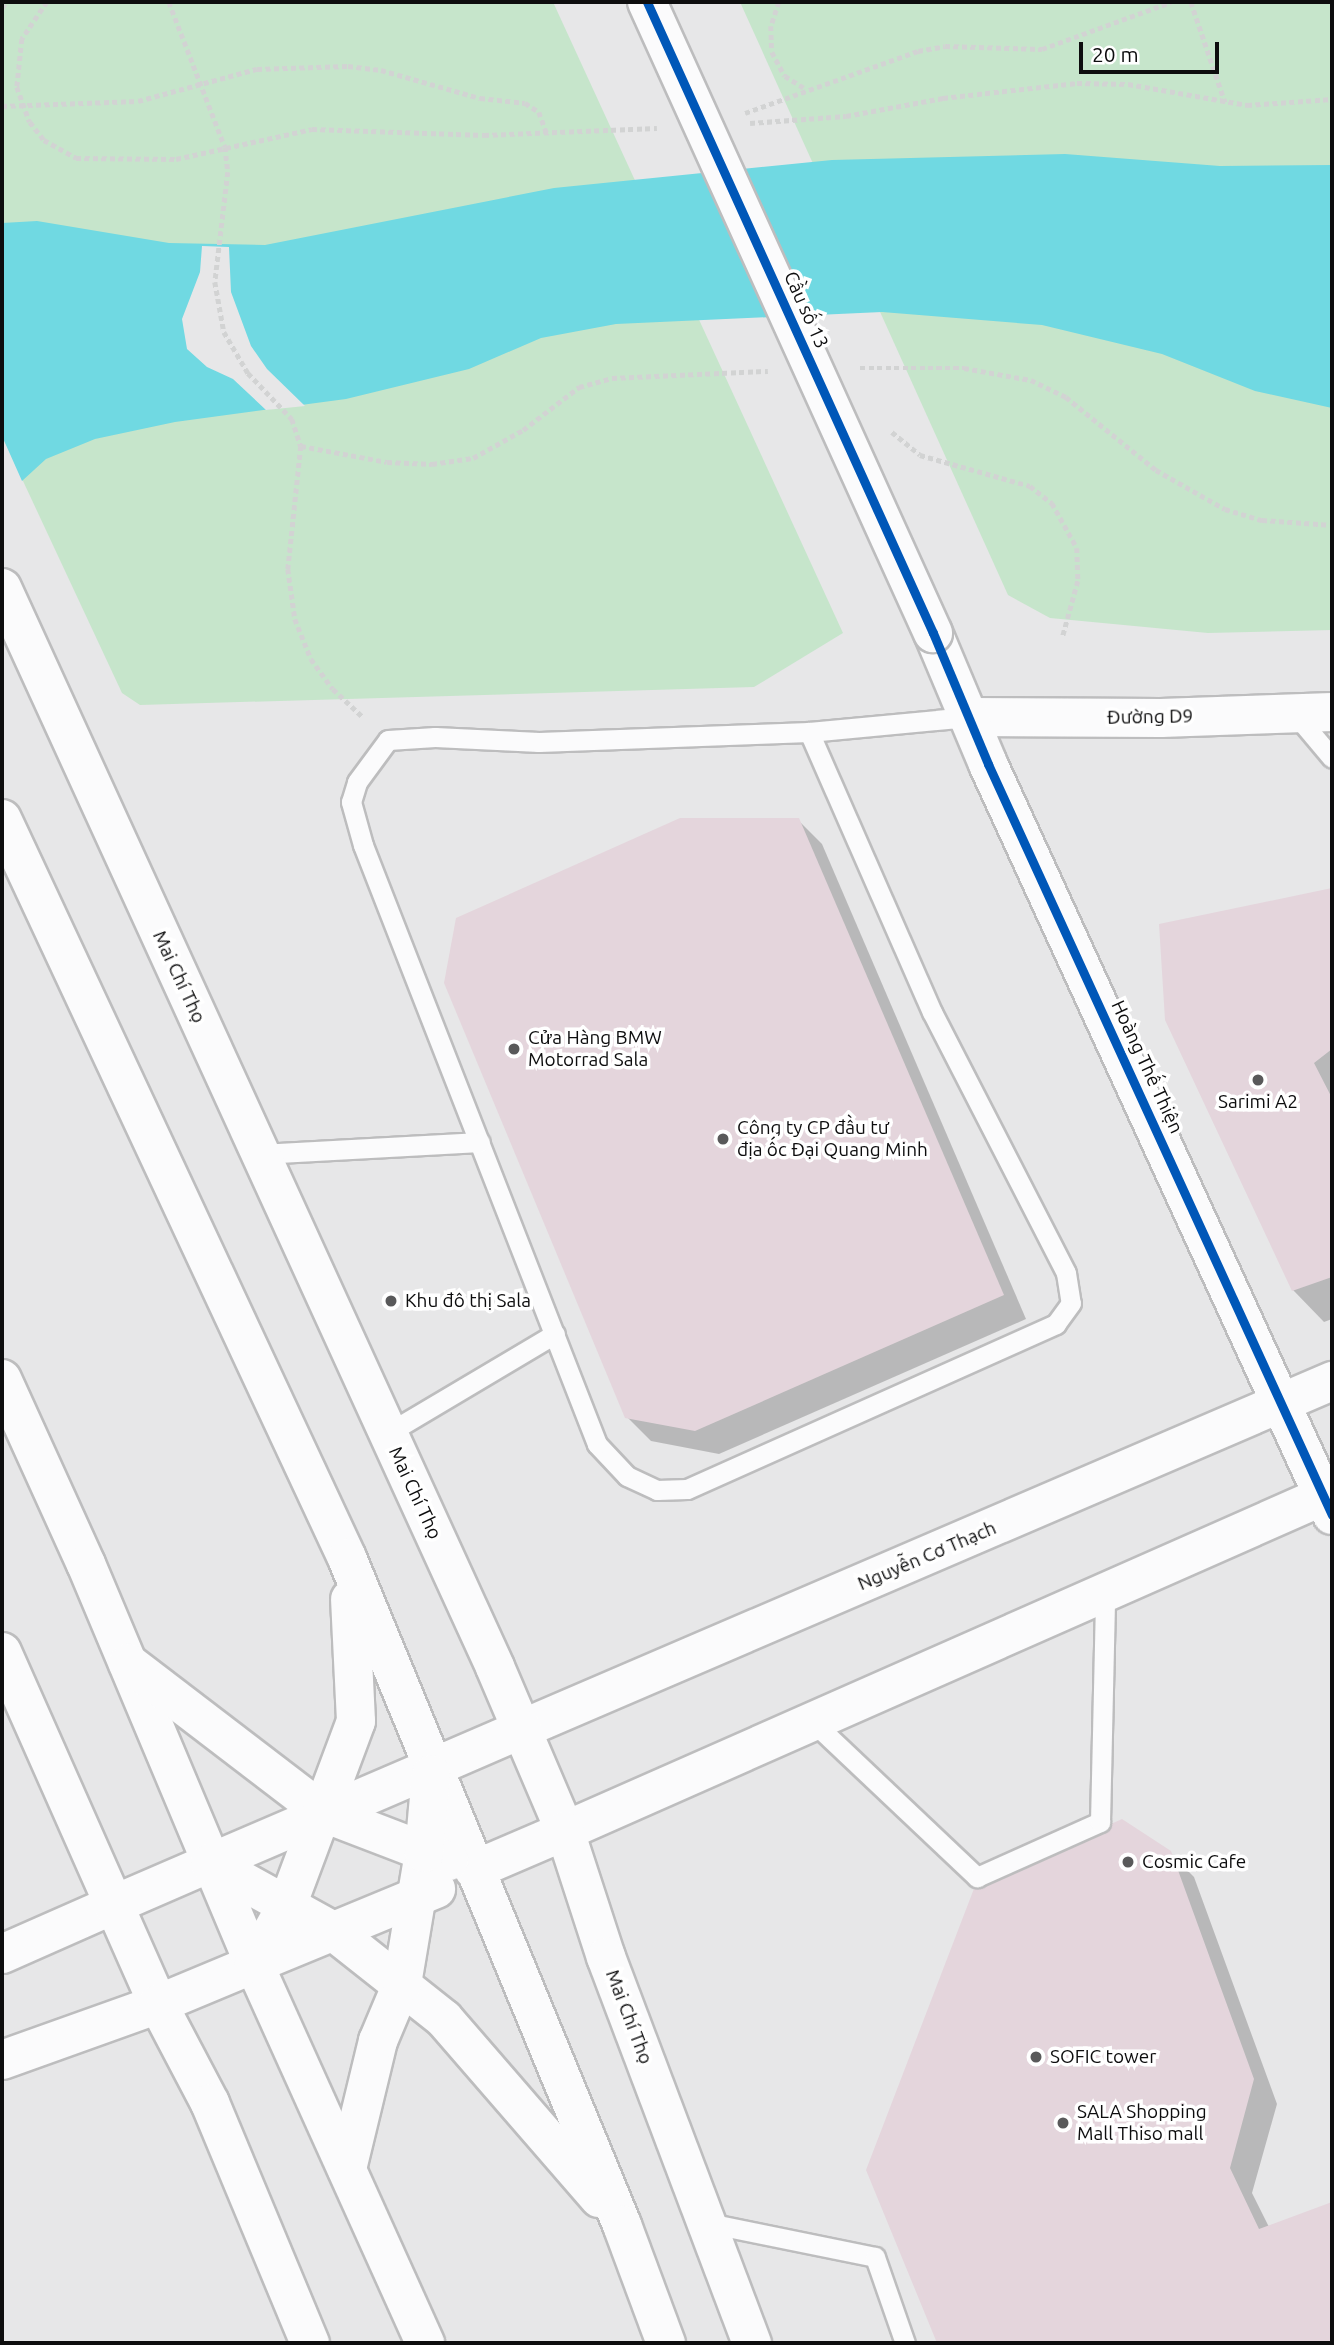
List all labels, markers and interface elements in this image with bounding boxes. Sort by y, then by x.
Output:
scale bar [1082,28,1222,72]
text: 20 m [1092,42,1139,66]
street label: Cầu số 13 [779,268,833,352]
street label: Đường D9 [1107,705,1193,729]
street label: Mai Chí Thọ [148,927,210,1027]
street label: Hoàng Thế Thiện [1106,997,1188,1137]
place label: Cửa Hàng BMW Motorrad Sala [528,1027,662,1071]
marker: Cửa Hàng BMW Motorrad Sala [506,1041,522,1057]
marker: Sarimi A2 [1250,1072,1266,1088]
place label: Sarimi A2 [1218,1091,1298,1113]
place label: Công ty CP đầu tư địa ốc Đại Quang Minh [737,1117,928,1161]
marker: Công ty CP đầu tư địa ốc Đại Quang Minh [715,1131,731,1147]
place label: Khu đô thị Sala [405,1290,531,1312]
marker: Khu đô thị Sala [383,1293,399,1309]
street label: Mai Chí Thọ [384,1443,446,1543]
street label: Nguyễn Cơ Thạch [854,1517,1000,1595]
place label: Cosmic Cafe [1142,1851,1246,1873]
marker: Cosmic Cafe [1120,1854,1136,1870]
street label: Mai Chí Thọ [601,1967,657,2067]
place label: SOFIC tower [1050,2046,1156,2068]
marker: SOFIC tower [1028,2049,1044,2065]
place label: SALA Shopping Mall Thiso mall [1077,2101,1207,2145]
marker: SALA Shopping Mall Thiso mall [1055,2115,1071,2131]

